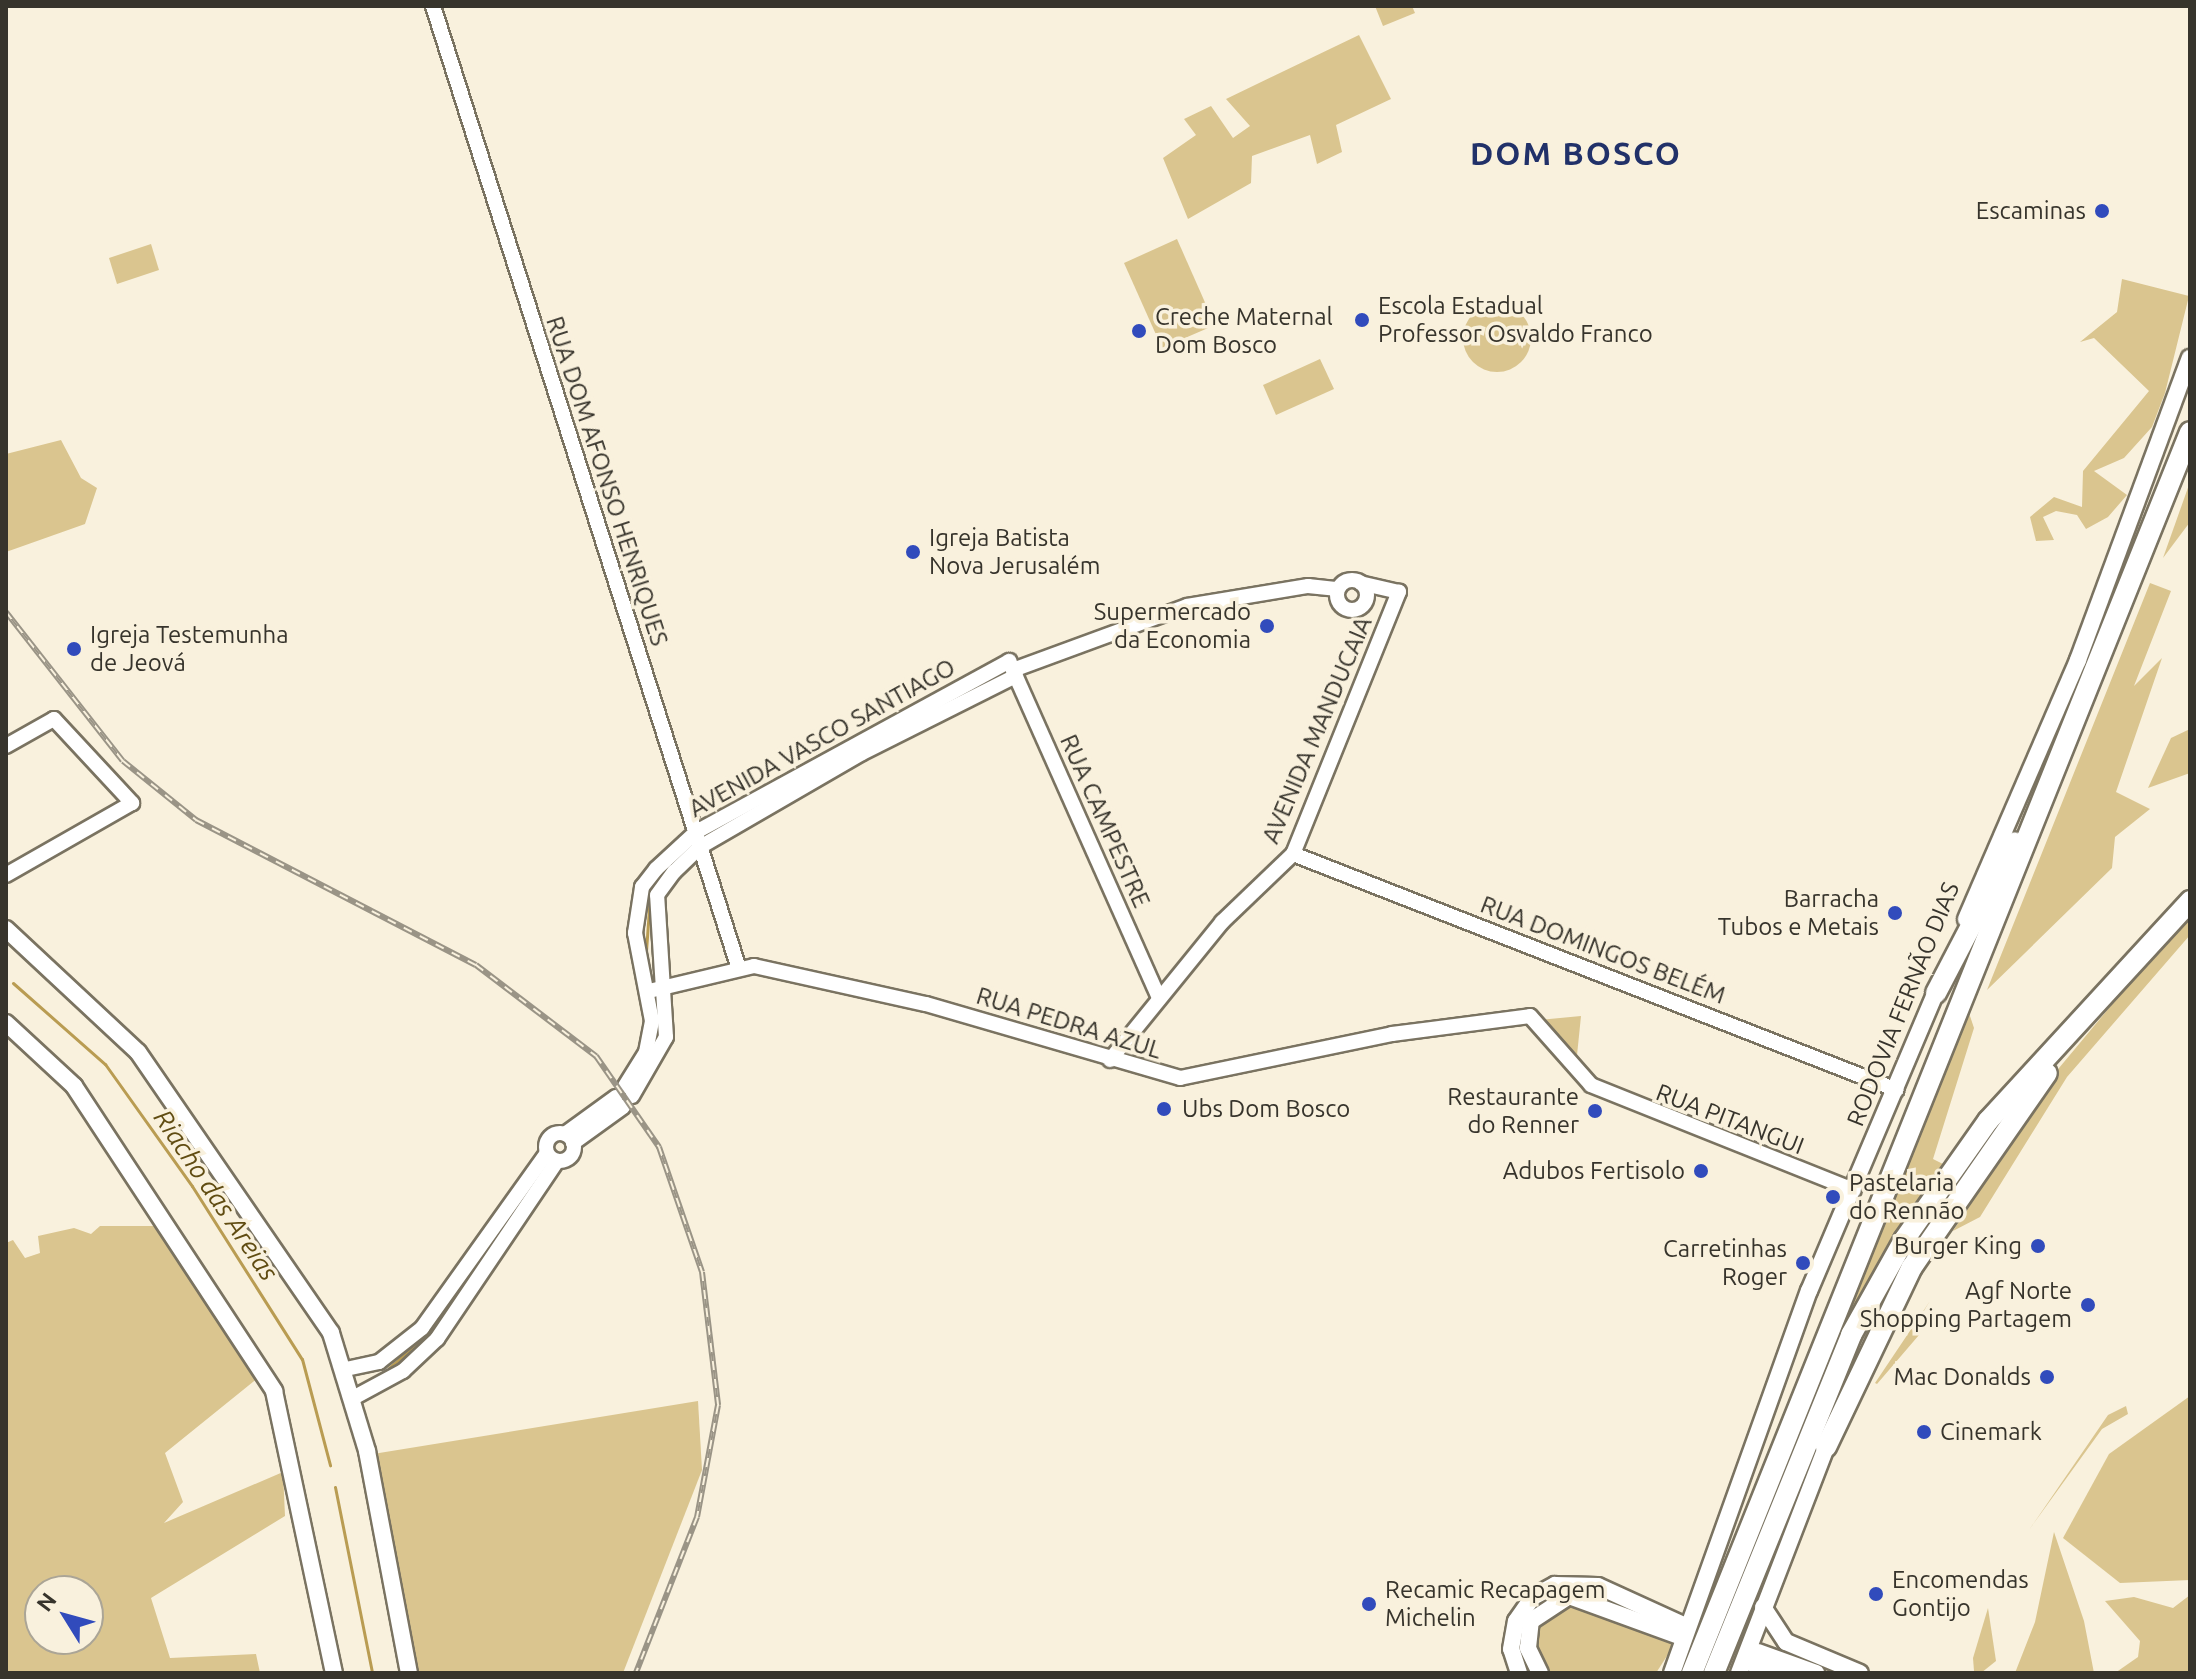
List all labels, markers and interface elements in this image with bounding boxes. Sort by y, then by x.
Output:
district label: DOM BOSCO [1470,134,1682,172]
place label: Escaminas [1976,197,2086,225]
marker: Escaminas [2093,202,2111,220]
place label: Escola Estadual Professor Osvaldo Franco [1378,292,1653,348]
place label: Creche Maternal Dom Bosco [1155,303,1333,359]
marker: Escola Estadual Professor Osvaldo Franco [1353,311,1371,329]
street label: RUA DOM AFONSO HENRIQUES [540,313,674,649]
marker: Creche Maternal Dom Bosco [1130,322,1148,340]
place label: Igreja Batista Nova Jerusalém [929,524,1101,580]
marker: Igreja Batista Nova Jerusalém [904,543,922,561]
place label: Supermercado da Economia [1094,598,1251,654]
street label: AVENIDA MANDUCAIA [1256,612,1378,848]
marker: Supermercado da Economia [1258,617,1276,635]
place label: Igreja Testemunha de Jeová [90,621,289,677]
marker: Igreja Testemunha de Jeová [65,640,83,658]
street label: AVENIDA VASCO SANTIAGO [684,653,960,823]
street label: RUA CAMPESTRE [1054,730,1156,912]
street label: RODOVIA FERNÃO DIAS [1841,878,1965,1130]
place label: Barracha Tubos e Metais [1718,885,1879,941]
street label: RUA DOMINGOS BELÉM [1477,890,1729,1010]
marker: Barracha Tubos e Metais [1886,904,1904,922]
street label: RUA PEDRA AZUL [973,981,1165,1065]
street label: RUA PITANGUI [1652,1078,1808,1160]
place label: Restaurante do Renner [1447,1083,1579,1139]
place label: Ubs Dom Bosco [1182,1095,1350,1123]
marker: Ubs Dom Bosco [1153,1098,1175,1120]
marker: Restaurante do Renner [1586,1102,1604,1120]
water label: Riacho das Areias [147,1104,285,1286]
place label: Adubos Fertisolo [1503,1157,1685,1185]
marker: Adubos Fertisolo [1692,1162,1710,1180]
place label: Pastelaria do Rennão [1849,1169,1965,1225]
marker: Pastelaria do Rennão [1824,1188,1842,1206]
place label: Burger King [1894,1232,2022,1260]
place label: Carretinhas Roger [1663,1235,1787,1291]
marker: Burger King [2029,1237,2047,1255]
marker: Carretinhas Roger [1794,1254,1812,1272]
place label: Agf Norte Shopping Partagem [1860,1277,2072,1333]
marker: Agf Norte Shopping Partagem [2079,1296,2097,1314]
place label: Mac Donalds [1893,1363,2031,1391]
marker: Mac Donalds [2038,1368,2056,1386]
place label: Cinemark [1940,1418,2042,1446]
marker: Cinemark [1915,1423,1933,1441]
place label: Encomendas Gontijo [1892,1566,2029,1622]
north arrow [24,1575,104,1655]
place label: Recamic Recapagem Michelin [1385,1576,1605,1632]
marker: Encomendas Gontijo [1867,1585,1885,1603]
text: N [31,1587,61,1616]
marker: Recamic Recapagem Michelin [1360,1595,1378,1613]

